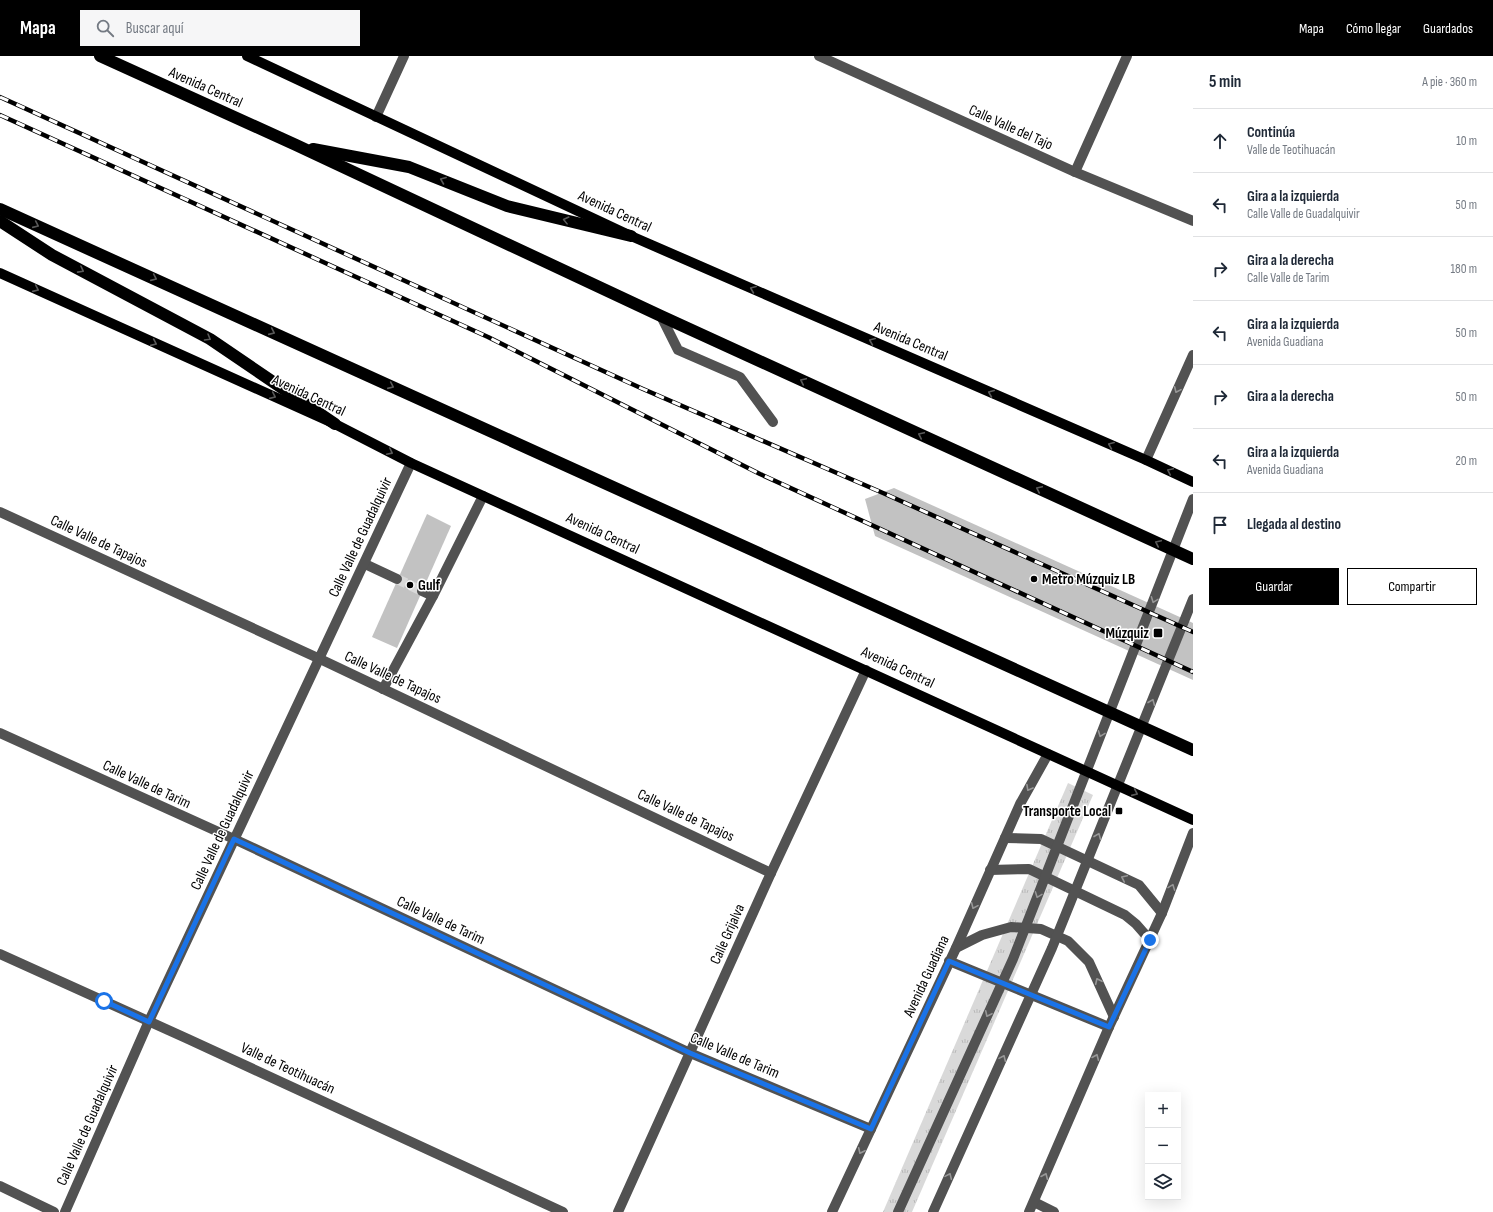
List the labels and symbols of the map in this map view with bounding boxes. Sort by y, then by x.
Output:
street label: Avenida Central [165,62,246,112]
street label: Calle Valle del Tajo [966,100,1056,154]
one-way arrow [439,177,446,185]
street label: Avenida Central [574,186,654,237]
one-way arrow [563,217,569,225]
one-way arrow [31,220,39,228]
one-way arrow [77,266,84,273]
one-way arrow [150,274,157,282]
one-way arrow [31,284,39,292]
one-way arrow [750,286,757,294]
street label: Avenida Central [870,317,951,366]
one-way arrow [268,327,276,335]
one-way arrow [204,334,211,341]
one-way arrow [150,338,157,346]
one-way arrow [869,338,877,346]
street label: Avenida Central [268,370,348,421]
one-way arrow [800,377,807,385]
one-way arrow [386,381,394,389]
one-way arrow [1174,386,1182,394]
one-way arrow [988,390,996,398]
one-way arrow [268,391,276,399]
one-way arrow [918,432,926,440]
one-way arrow [1107,441,1114,449]
one-way arrow [386,447,393,455]
one-way arrow [1166,468,1174,476]
street label: Calle Valle de Guadalquivir [324,474,397,600]
one-way arrow [1036,486,1044,494]
street label: Avenida Central [562,508,642,559]
street label: Calle Valle de Tapajos [47,511,150,572]
one-way arrow [1154,540,1162,548]
place label: Metro Múzquiz LB [1042,570,1135,589]
marker: Metro Múzquiz LB [1029,574,1039,584]
place label: Gulf [418,576,440,595]
marker: Gulf [405,580,415,590]
one-way arrow [1151,597,1159,604]
place label: Múzquiz [1106,624,1149,643]
marker: Múzquiz [1152,627,1164,639]
street label: Avenida Central [857,642,937,693]
street label: Calle Valle de Tapajos [341,647,444,708]
one-way arrow [1147,699,1155,706]
one-way arrow [1098,731,1106,738]
street label: Calle Valle de Tarim [100,756,194,813]
street label: Calle Valle de Guadalquivir [186,767,259,893]
one-way arrow [1027,784,1034,791]
street label: Calle Valle de Tapajos [634,785,737,846]
one-way arrow [1131,788,1138,796]
place label: Transporte Local [1023,802,1111,821]
marker: Transporte Local [1114,806,1124,816]
one-way arrow [1093,832,1101,839]
one-way arrow [1121,875,1128,883]
one-way arrow [1168,884,1176,891]
one-way arrow [1035,891,1043,898]
street label: Calle Valle de Tarim [394,892,488,949]
street label: Calle Grijalva [706,901,749,967]
one-way arrow [971,902,979,909]
route end [1141,931,1159,949]
street label: Avenida Guadiana [899,932,954,1021]
one-way arrow [1095,978,1103,986]
route start [95,992,113,1010]
one-way arrow [985,1010,993,1018]
street label: Calle Valle de Tarim [687,1028,782,1083]
street label: Valle de Teotihuacán [238,1038,338,1099]
one-way arrow [1092,1053,1100,1060]
one-way arrow [998,1055,1006,1062]
street label: Calle Valle de Guadalquivir [52,1061,123,1188]
one-way arrow [858,1147,866,1154]
one-way arrow [944,1173,952,1181]
one-way arrow [1040,1173,1048,1181]

